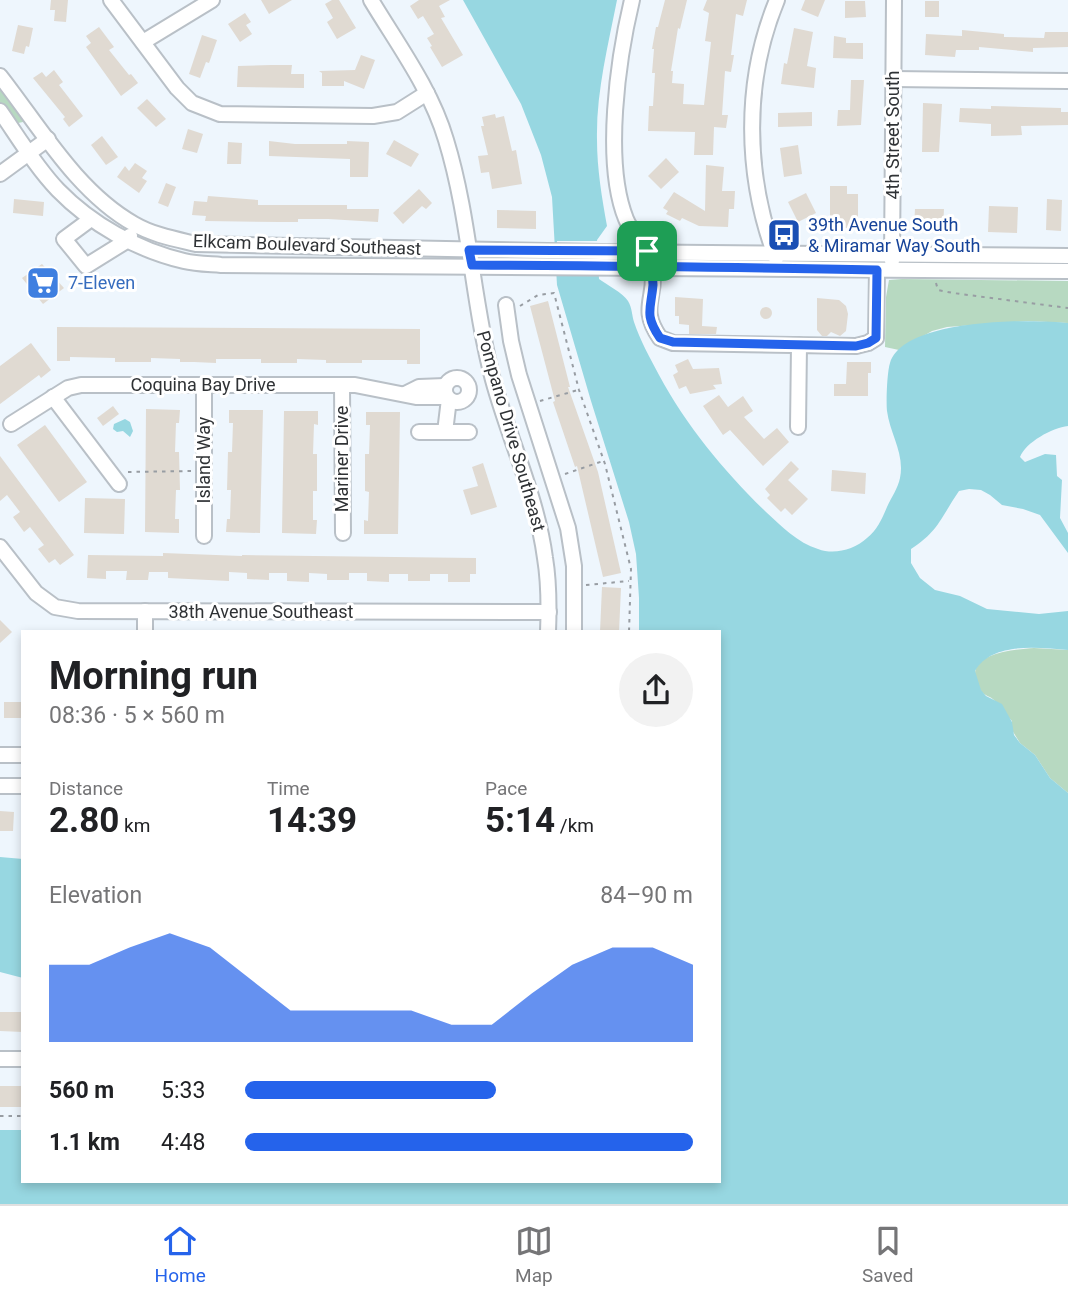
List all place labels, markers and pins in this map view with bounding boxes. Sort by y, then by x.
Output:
place label: 39th Avenue South & Miramar Way South [808,214,980,256]
bus stop icon: 39th Avenue South & Miramar Way South [765,216,803,254]
pin [617,221,677,281]
supermarket icon: 7-Eleven [24,264,62,302]
place label: 7-Eleven [68,272,135,293]

